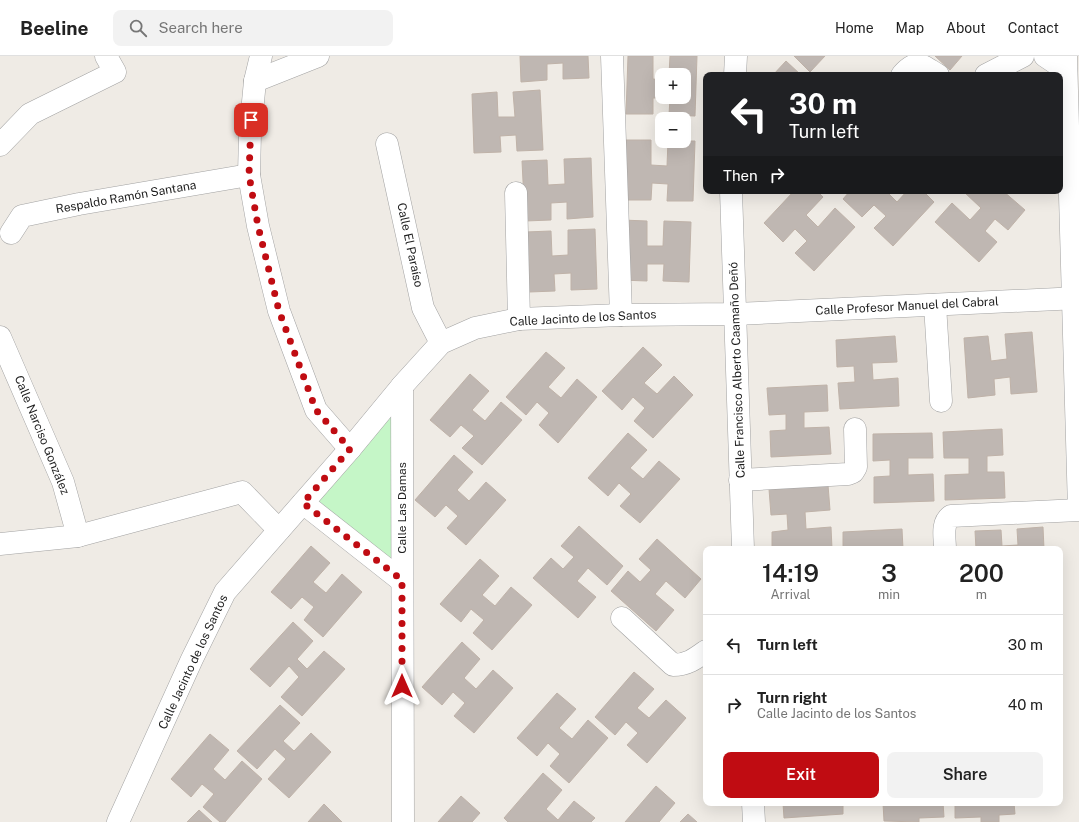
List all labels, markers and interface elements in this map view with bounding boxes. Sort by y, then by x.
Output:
search box [113,10,393,46]
text: Beeline [20,17,89,39]
icon: search [127,17,149,39]
text: Search here [159,19,243,36]
text: Home [835,20,874,36]
text: Map [896,20,924,36]
text: About [946,20,986,36]
text: Contact [1008,20,1059,36]
map controls [655,68,691,148]
button: + [655,68,691,104]
text: 30 m [789,87,857,120]
icon: left [723,88,775,140]
pin [234,103,268,137]
icon: arrive [240,109,262,131]
button: − [655,112,691,148]
text: Turn left [789,121,859,142]
icon: right [766,164,788,186]
text: Then [723,167,758,184]
street label: Respaldo Ramón Santana [55,178,197,216]
street label: Calle El Paraíso [394,201,426,289]
street label: Calle Francisco Alberto Caamaño Deñó [726,261,748,478]
street label: Calle Profesor Manuel del Cabral [815,294,999,318]
street label: Calle Jacinto de los Santos [509,307,657,329]
street label: Calle Narciso González [12,373,72,497]
street label: Calle Las Damas [395,462,409,554]
text: 14:19 [762,559,819,587]
text: 3 [881,559,897,587]
text: 200 [959,559,1004,587]
text: Arrival [770,587,811,602]
text: min [878,587,900,602]
text: m [976,587,987,602]
street label: Calle Jacinto de los Santos [156,592,230,732]
icon: left [723,634,745,656]
text: Turn left [757,636,818,653]
text: 30 m [1008,636,1043,653]
position arrow [381,665,423,707]
text: Turn right [757,689,827,706]
icon: right [723,694,745,716]
text: 40 m [1008,696,1043,713]
text: Calle Jacinto de los Santos [757,706,916,721]
button: Exit [723,752,879,798]
button: Share [887,752,1043,798]

